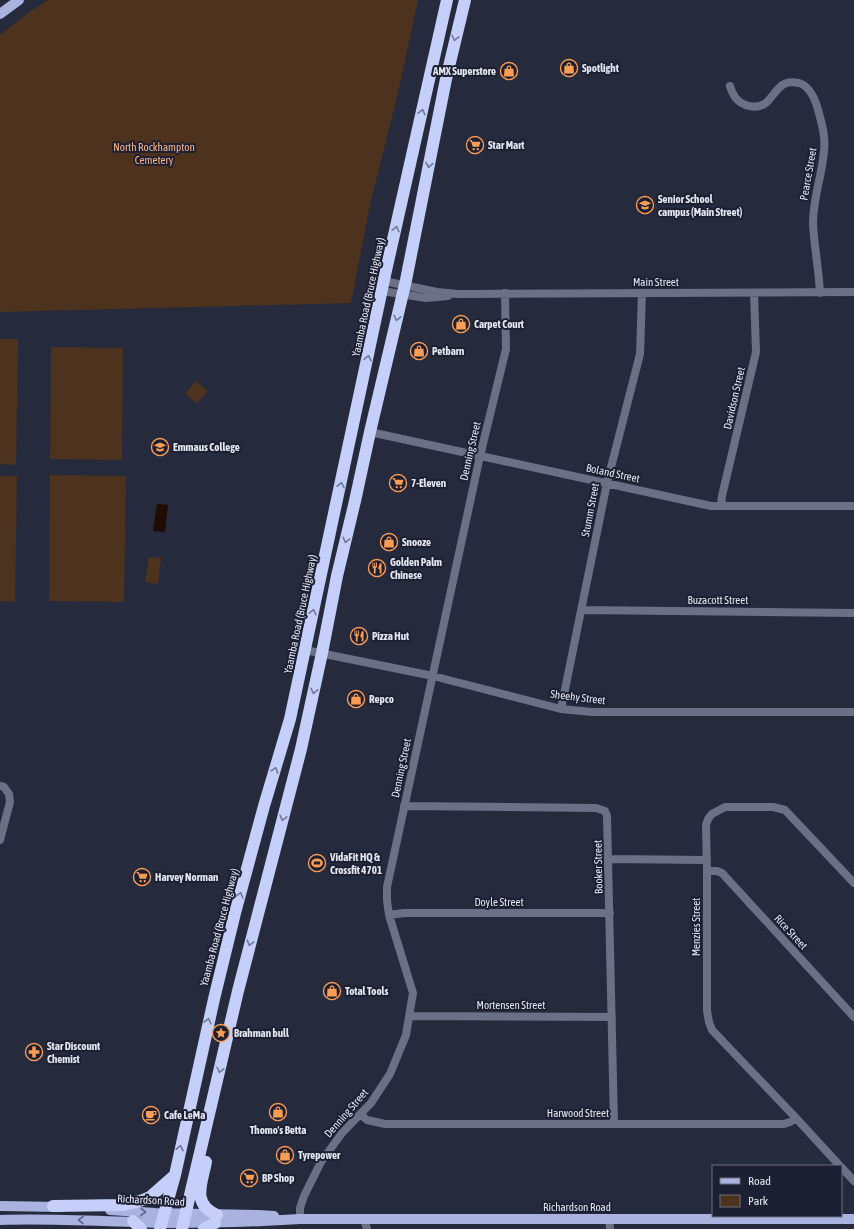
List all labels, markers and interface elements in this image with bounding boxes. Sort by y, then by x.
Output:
one-way arrow [452,35,460,41]
shop icon: Spotlight [559,58,579,78]
shop icon: AMX Superstore [499,61,519,81]
place label: Spotlight [582,62,620,74]
place label: AMX Superstore [432,65,496,77]
one-way arrow [417,109,425,115]
supermarket icon: Star Mart [465,135,485,155]
place label: Star Mart [488,139,525,151]
park label: North Rockhampton Cemetery [113,141,195,166]
street label: Pearce Street [797,147,819,201]
one-way arrow [425,162,433,168]
place label: Senior School campus (Main Street) [658,193,743,218]
school or university icon: Senior School campus (Main Street) [635,195,655,215]
one-way arrow [391,225,399,232]
street label: Yaamba Road (Bruce Highway) [350,236,387,358]
street label: Main Street [633,276,679,288]
one-way arrow [393,314,401,321]
shop icon: Carpet Court [451,314,471,334]
place label: Carpet Court [474,318,525,330]
shop icon: Petbarn [409,341,429,361]
place label: Petbarn [432,345,464,357]
one-way arrow [363,355,371,361]
street label: Davidson Street [721,366,747,430]
street label: Denning Street [457,420,483,482]
school or university icon: Emmaus College [150,437,170,457]
place label: Emmaus College [173,441,240,453]
street label: Boland Street [585,461,641,485]
supermarket icon: 7-Eleven [388,473,408,493]
place label: 7-Eleven [411,477,446,489]
one-way arrow [336,482,344,488]
street label: Stumm Street [579,482,601,538]
shop icon: Snooze [379,532,399,552]
place label: Snooze [402,536,431,548]
one-way arrow [342,537,350,543]
street label: Yaamba Road (Bruce Highway) [282,553,319,675]
place label: Golden Palm Chinese [390,556,442,581]
restaurant icon: Golden Palm Chinese [367,558,387,578]
street label: Buzacott Street [688,594,748,606]
one-way arrow [309,609,317,615]
restaurant icon: Pizza Hut [349,626,369,646]
place label: Pizza Hut [372,630,410,642]
one-way arrow [310,688,318,695]
street label: Sheehy Street [550,688,606,706]
shop icon: Repco [346,689,366,709]
place label: Repco [369,693,394,705]
street label: Denning Street [389,737,413,799]
one-way arrow [270,767,279,774]
one-way arrow [280,815,288,821]
street label: Booker Street [592,840,604,894]
place label: VidaFit HQ & Crossfit 4701 [329,851,382,876]
sports icon: VidaFit HQ & Crossfit 4701 [307,853,327,873]
street label: Yaamba Road (Bruce Highway) [197,866,241,987]
supermarket icon: Harvey Norman [132,867,152,887]
place label: Harvey Norman [155,871,218,883]
one-way arrow [235,892,244,899]
street label: Doyle Street [474,896,524,908]
street label: Menzies Street [690,898,702,956]
street label: Rice Street [772,912,810,952]
one-way arrow [246,940,255,947]
shop icon: Total Tools [322,981,342,1001]
place label: Total Tools [345,985,388,997]
street label: Mortensen Street [477,999,545,1011]
one-way arrow [204,1018,212,1025]
place icon: Brahman bull [211,1023,231,1043]
place label: Brahman bull [234,1027,290,1039]
place label: Star Discount Chemist [47,1040,101,1065]
pharmacy icon: Star Discount Chemist [24,1042,44,1062]
one-way arrow [216,1067,224,1073]
street label: Denning Street [322,1086,370,1140]
shop icon: Thomo's Betta [268,1102,288,1122]
cafe icon: Cafe LeMa [141,1105,161,1125]
street label: Harwood Street [547,1107,609,1119]
place label: Cafe LeMa [164,1109,205,1121]
place label: Thomo's Betta [250,1124,306,1136]
one-way arrow [176,1145,184,1151]
shop icon: Tyrepower [275,1145,295,1165]
place label: Tyrepower [298,1149,341,1161]
legend [712,1165,842,1217]
supermarket icon: BP Shop [239,1168,259,1188]
place label: BP Shop [262,1172,294,1184]
text: Road [748,1174,771,1188]
street label: Richardson Road [117,1192,185,1208]
text: Park [748,1194,769,1208]
street label: Richardson Road [543,1201,611,1213]
one-way arrow [140,1208,146,1217]
one-way arrow [78,1216,84,1224]

